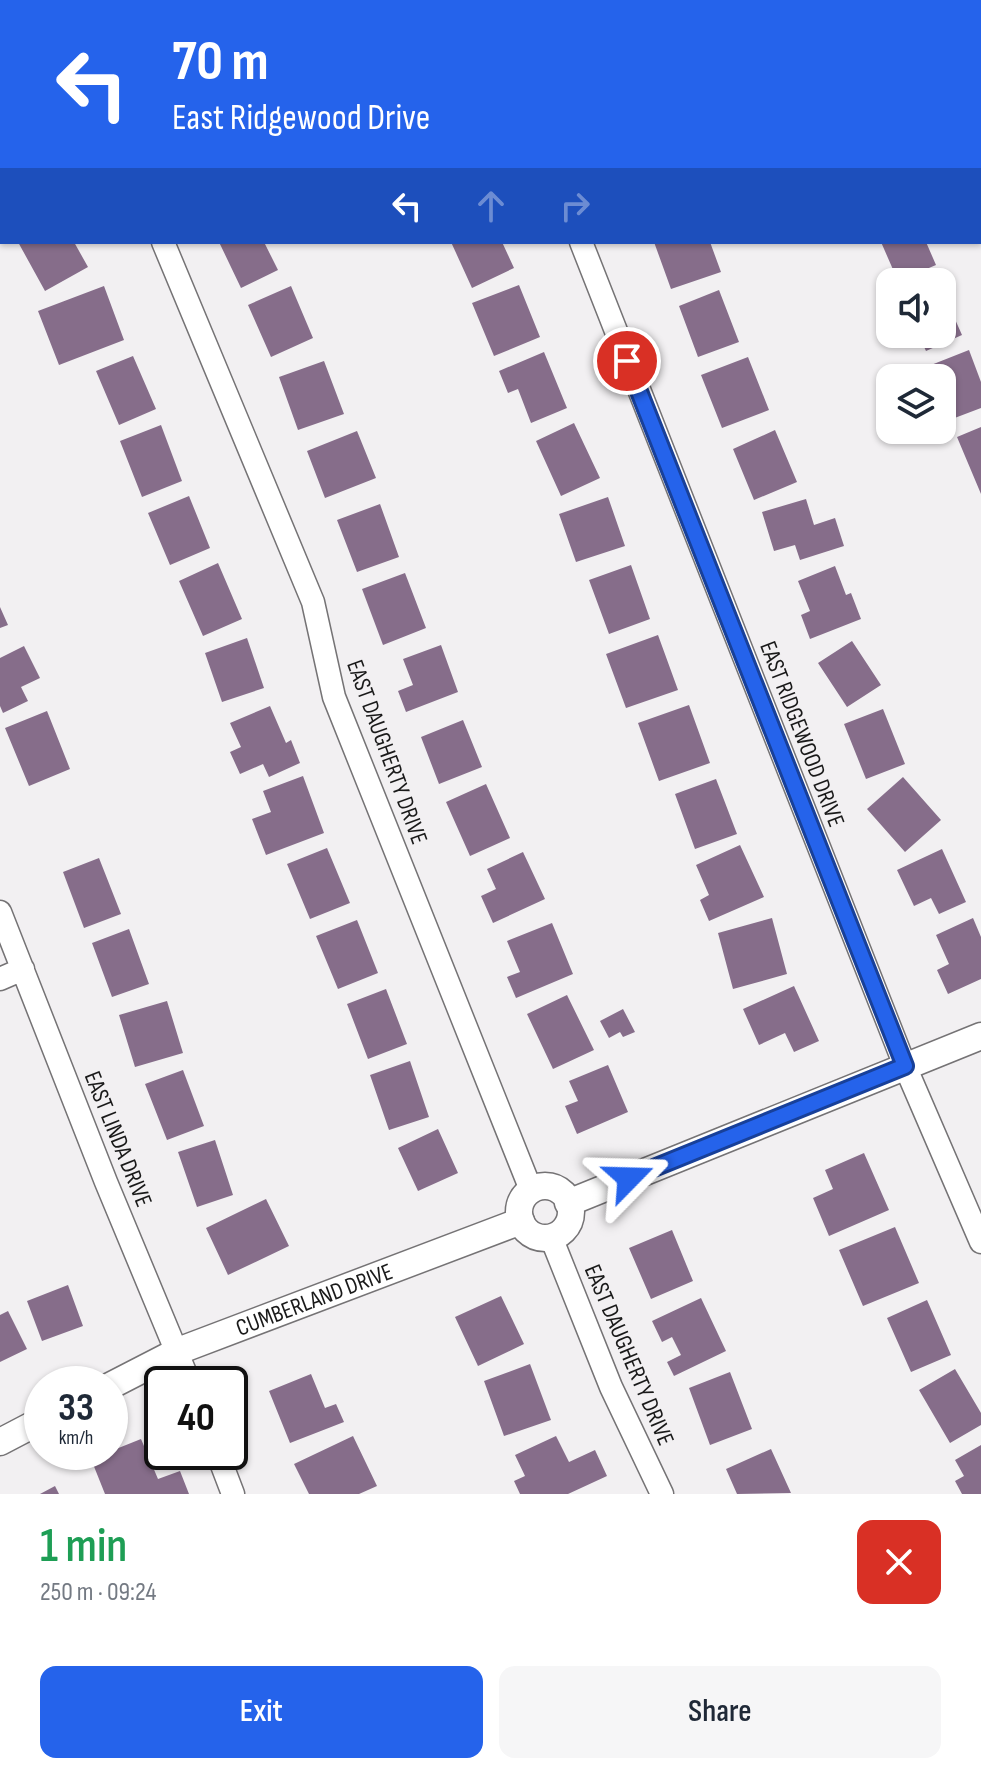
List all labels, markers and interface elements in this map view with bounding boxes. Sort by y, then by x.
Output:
text: 70 m [172,29,269,96]
icon: left [40,32,144,136]
text: East Ridgewood Drive [172,97,430,140]
icon: left [385,184,429,228]
icon: ahead [469,184,513,228]
icon: right [553,184,597,228]
map controls [876,268,956,444]
button: sound [876,268,956,348]
pin [593,327,661,395]
icon: arrive [605,339,649,383]
button: layers [876,364,956,444]
street label: EAST RIDGEWOOD DRIVE [753,637,851,831]
street label: EAST DAUGHERTY DRIVE [340,656,434,848]
street label: EAST LINDA DRIVE [78,1067,158,1211]
position arrow [587,1136,671,1220]
street label: CUMBERLAND DRIVE [232,1257,396,1342]
street label: EAST DAUGHERTY DRIVE [578,1260,680,1450]
speed limit sign: 40 [144,1366,248,1470]
text: 33 [58,1384,94,1432]
text: km/h [59,1426,93,1450]
text: 1 min [40,1518,127,1575]
button: close [857,1520,941,1604]
text: 250 m · 09:24 [40,1577,156,1608]
button: Exit [40,1666,483,1758]
button: Share [499,1666,941,1758]

